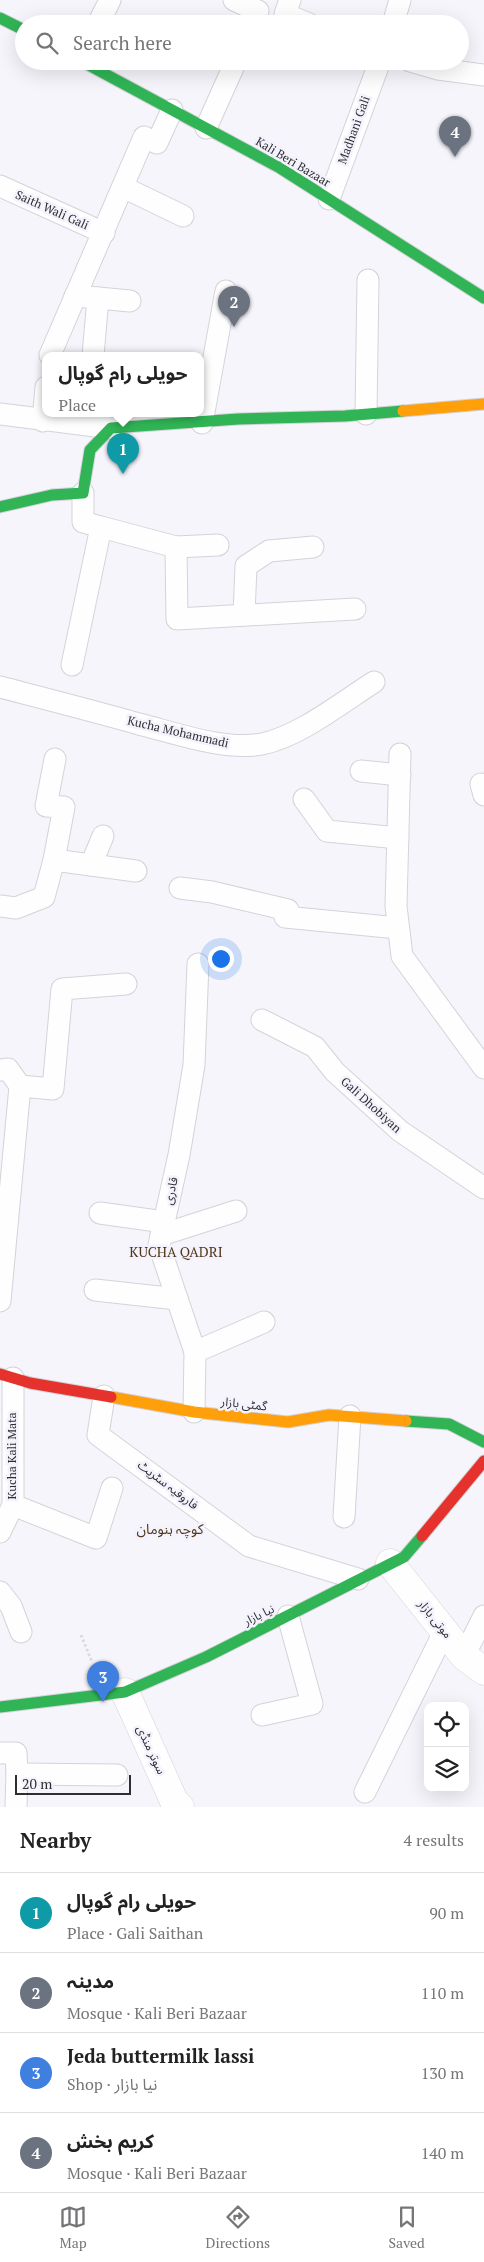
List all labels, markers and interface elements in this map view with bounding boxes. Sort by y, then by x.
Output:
search box [15,15,469,70]
icon: search [33,29,61,57]
text: Search here [73,30,172,55]
street label: Madhani Gali [334,93,373,166]
pin: 4 [439,116,471,157]
street label: Kali Beri Bazaar [253,133,334,190]
street label: Saith Wali Gali [13,187,92,233]
pin: 2 [218,286,250,327]
popup [42,352,204,417]
text: حویلی رام گوپال [58,360,188,385]
text: Place [58,394,96,416]
pin: 1 [107,433,139,474]
street label: Kucha Mohammadi [126,713,231,751]
your location [208,946,234,972]
street label: Gali Dhobiyan [338,1074,405,1136]
street label: قادری [160,1176,181,1206]
district label: KUCHA QADRI [129,1242,223,1261]
street label: گمٹی بازار [219,1394,269,1414]
street label: Kucha Kali Mata [4,1412,19,1500]
street label: فاروقیہ سٹریٹ [135,1457,202,1512]
district label: کوچہ ہنومان [137,1519,204,1539]
street label: موتی بازار [415,1596,455,1641]
street label: نیا بازار [240,1601,277,1629]
pin: 3 [87,1661,119,1702]
map controls [424,1702,469,1792]
button: locate [424,1702,469,1747]
street label: سوتر منڈی [134,1723,169,1777]
button: layers [424,1747,469,1792]
scale bar [15,1772,131,1795]
text: 20 m [22,1774,52,1793]
text: Nearby [20,1826,91,1854]
text: 4 results [404,1829,464,1851]
text: حویلی رام گوپال [67,1888,196,1913]
text: 1 [31,1902,41,1924]
text: 90 m [429,1902,464,1924]
text: Place · Gali Saithan [67,1922,203,1944]
text: مدینہ [67,1968,114,1993]
text: 2 [31,1982,41,2004]
text: 110 m [421,1982,464,2004]
text: Mosque · Kali Beri Bazaar [67,2002,247,2024]
text: Jeda buttermilk lassi [67,2043,254,2068]
text: 3 [31,2062,41,2084]
text: 130 m [421,2062,464,2084]
text: Shop · نیا بازار [67,2073,157,2095]
text: کریم بخش [67,2128,154,2153]
text: 4 [31,2142,41,2164]
text: 140 m [421,2142,464,2164]
text: Mosque · Kali Beri Bazaar [67,2162,247,2184]
tab: Map [59,2203,87,2252]
tab: Directions [206,2203,270,2252]
tab: Saved [389,2203,425,2252]

